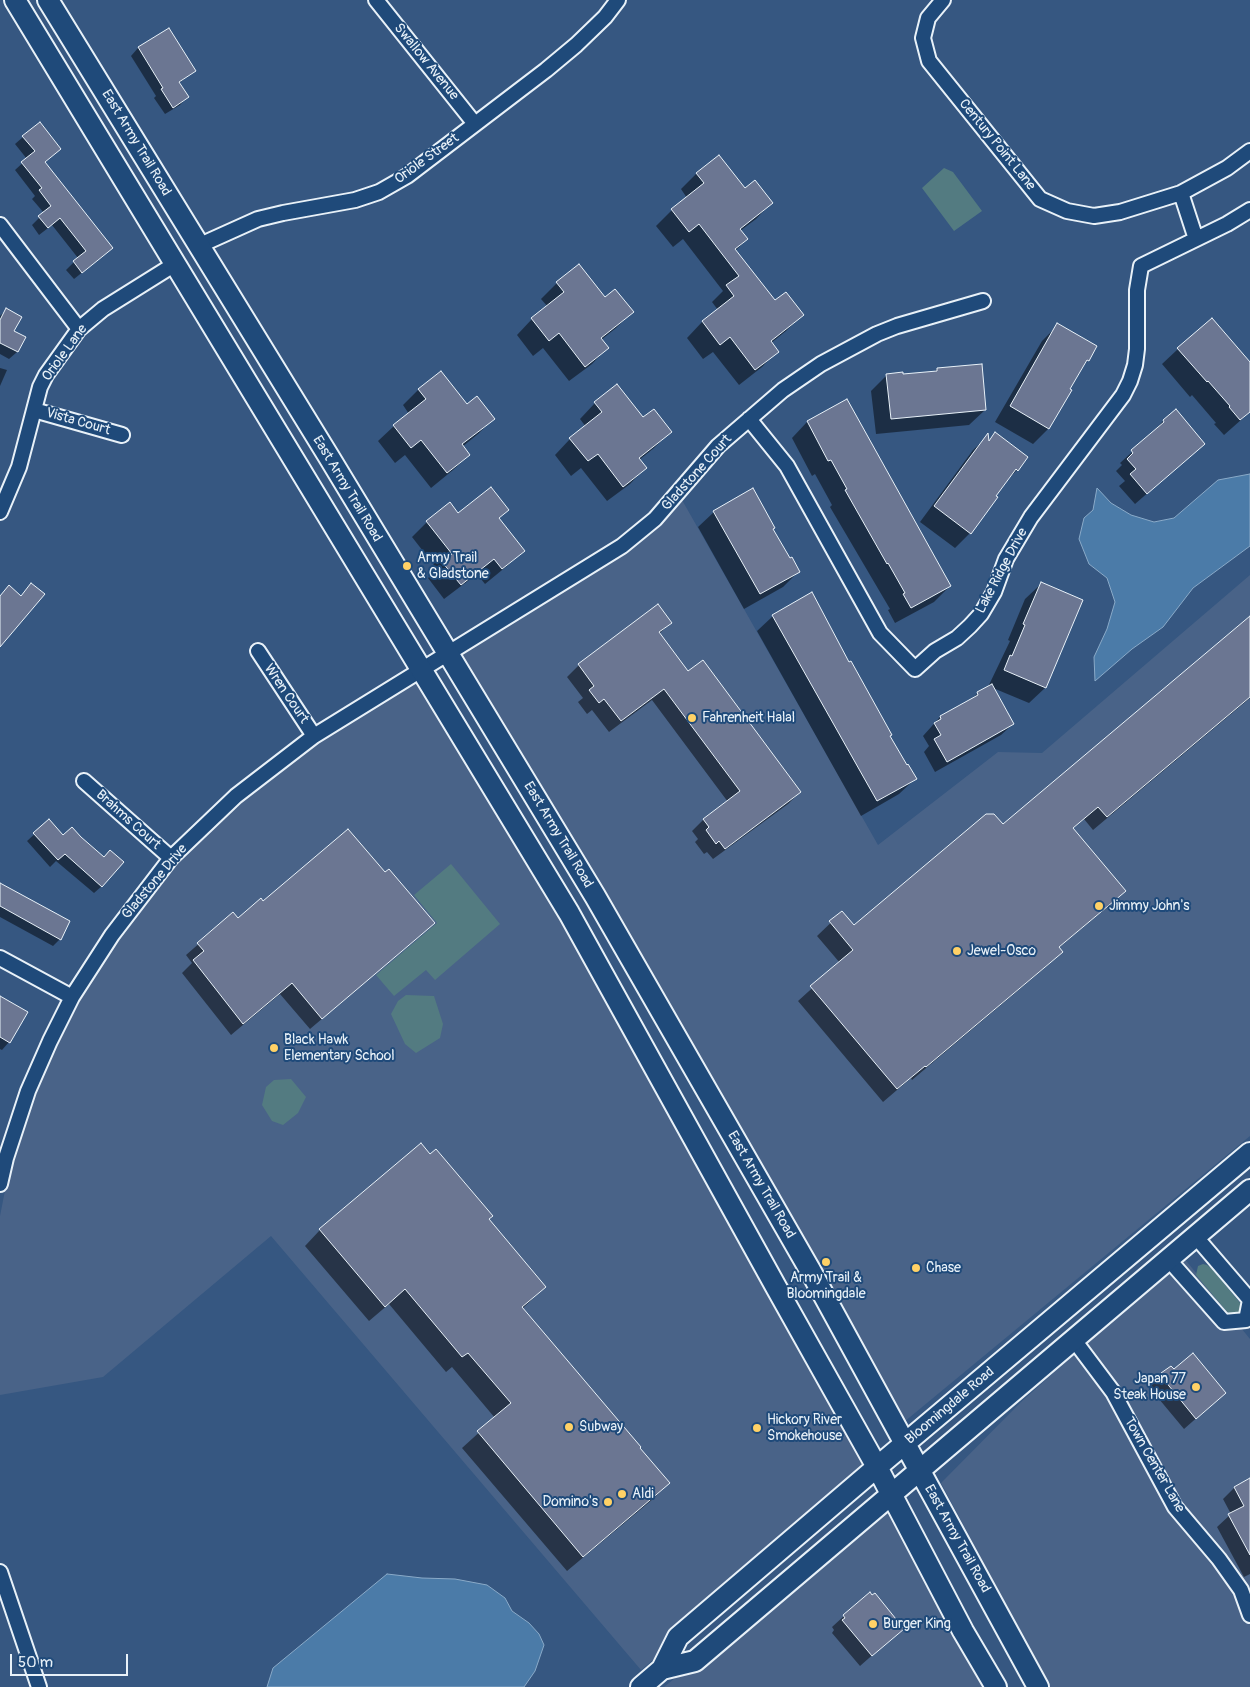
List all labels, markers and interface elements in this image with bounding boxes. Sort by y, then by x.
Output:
street label: Swallow Avenue [390,20,462,104]
street label: East Army Trail Road [98,87,174,199]
street label: Century Point Lane [955,96,1039,194]
street label: Oriole Street [392,130,462,188]
street label: Oriole Lane [39,321,91,385]
street label: Vista Court [44,405,112,439]
street label: Gladstone Court [658,431,736,515]
street label: East Army Trail Road [309,433,385,545]
street label: Lake Ridge Drive [972,525,1032,617]
place label: Army Trail & Gladstone [417,550,489,582]
marker: Army Trail & Gladstone [401,560,413,572]
street label: Wren Court [260,661,312,727]
place label: Fahrenheit Halal [702,710,795,726]
marker: Fahrenheit Halal [686,712,698,724]
street label: East Army Trail Road [520,779,596,891]
street label: Brahms Court [92,787,164,853]
street label: Gladstone Drive [119,841,191,923]
place label: Jimmy John's [1109,898,1189,914]
marker: Jimmy John's [1093,900,1105,912]
place label: Jewel-Osco [967,943,1036,959]
marker: Jewel-Osco [951,945,963,957]
place label: Black Hawk Elementary School [284,1032,395,1064]
marker: Black Hawk Elementary School [268,1042,280,1054]
street label: East Army Trail Road [723,1128,799,1242]
marker: Army Trail & Bloomingdale [820,1256,832,1268]
place label: Chase [926,1260,961,1276]
marker: Chase [910,1262,922,1274]
place label: Army Trail & Bloomingdale [786,1270,866,1302]
street label: Bloomingdale Road [902,1364,998,1448]
place label: Japan 77 Steak House [1113,1371,1186,1404]
marker: Japan 77 Steak House [1190,1381,1202,1393]
place label: Hickory River Smokehouse [767,1412,842,1444]
street label: Town Center Lane [1120,1414,1188,1516]
place label: Subway [579,1419,623,1435]
marker: Subway [563,1421,575,1433]
marker: Hickory River Smokehouse [751,1422,763,1434]
street label: East Army Trail Road [920,1482,994,1596]
place label: Aldi [632,1486,654,1502]
marker: Aldi [616,1488,628,1500]
place label: Domino's [543,1494,598,1510]
marker: Domino's [602,1496,614,1508]
place label: Burger King [883,1616,951,1632]
marker: Burger King [867,1618,879,1630]
scale bar [12,1644,130,1676]
text: 50 m [18,1653,53,1672]

